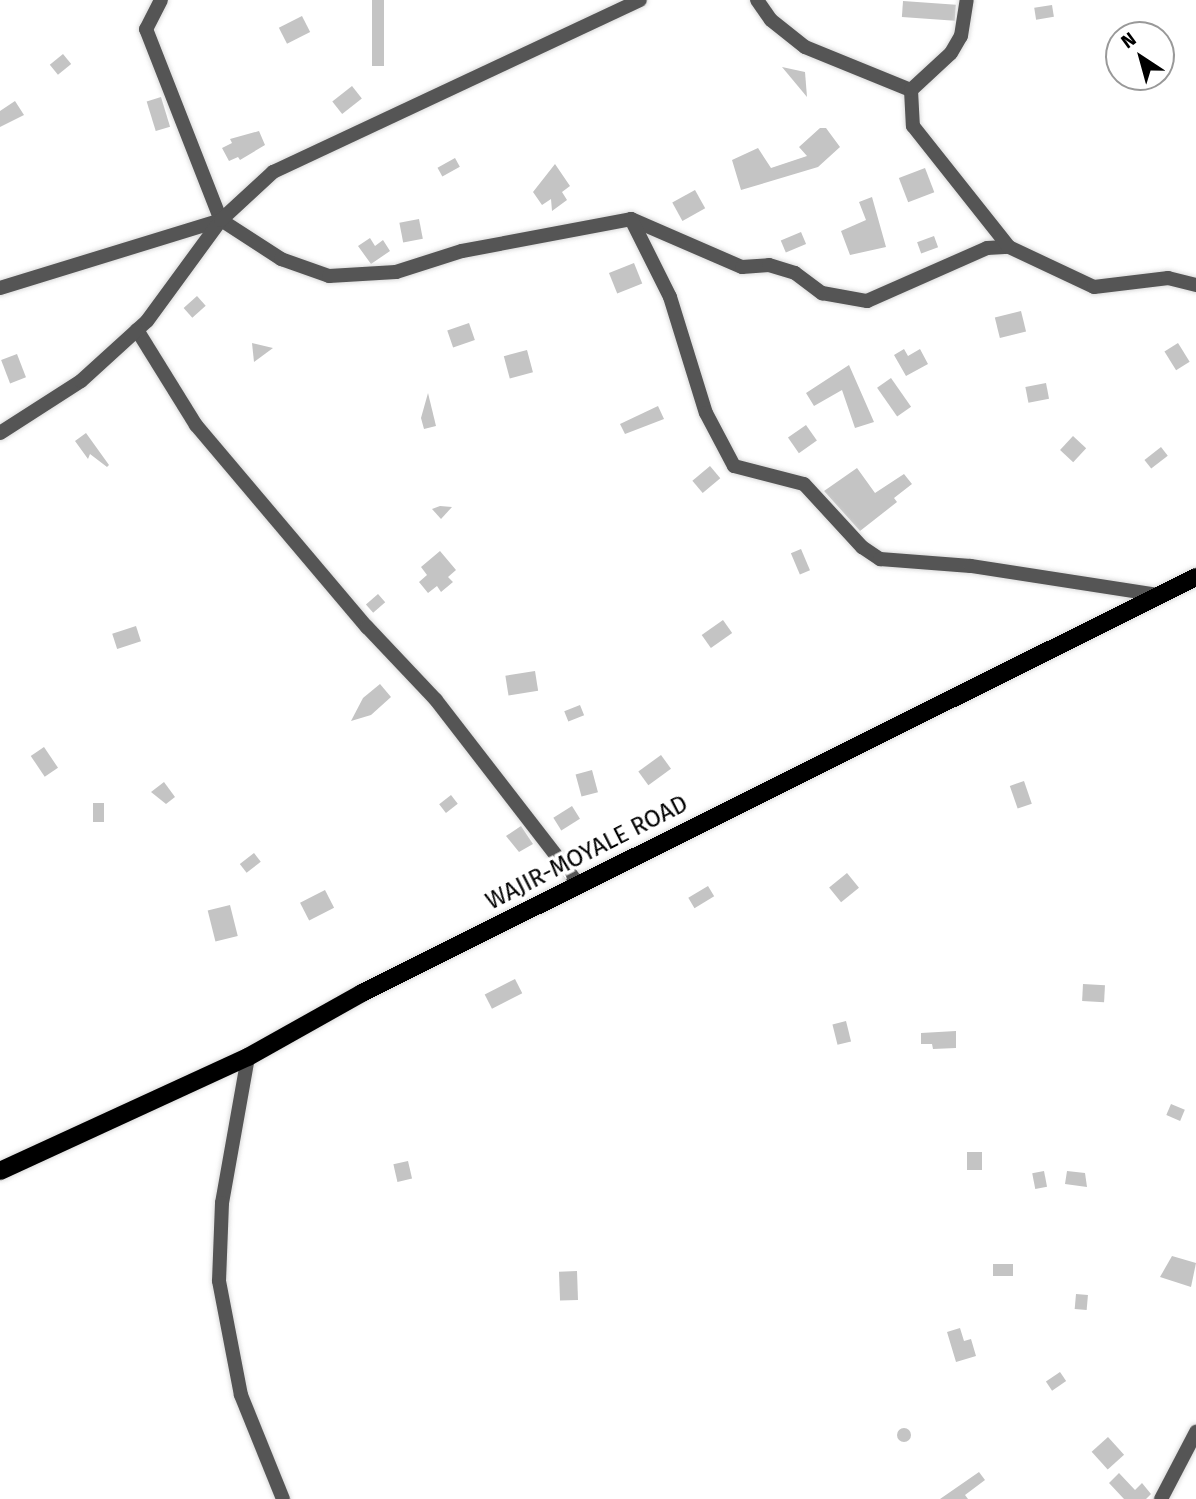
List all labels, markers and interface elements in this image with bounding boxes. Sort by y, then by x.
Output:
north arrow [1105,21,1175,91]
text: N [1117,27,1140,53]
street label: WAJIR-MOYALE ROAD [481,790,693,916]

